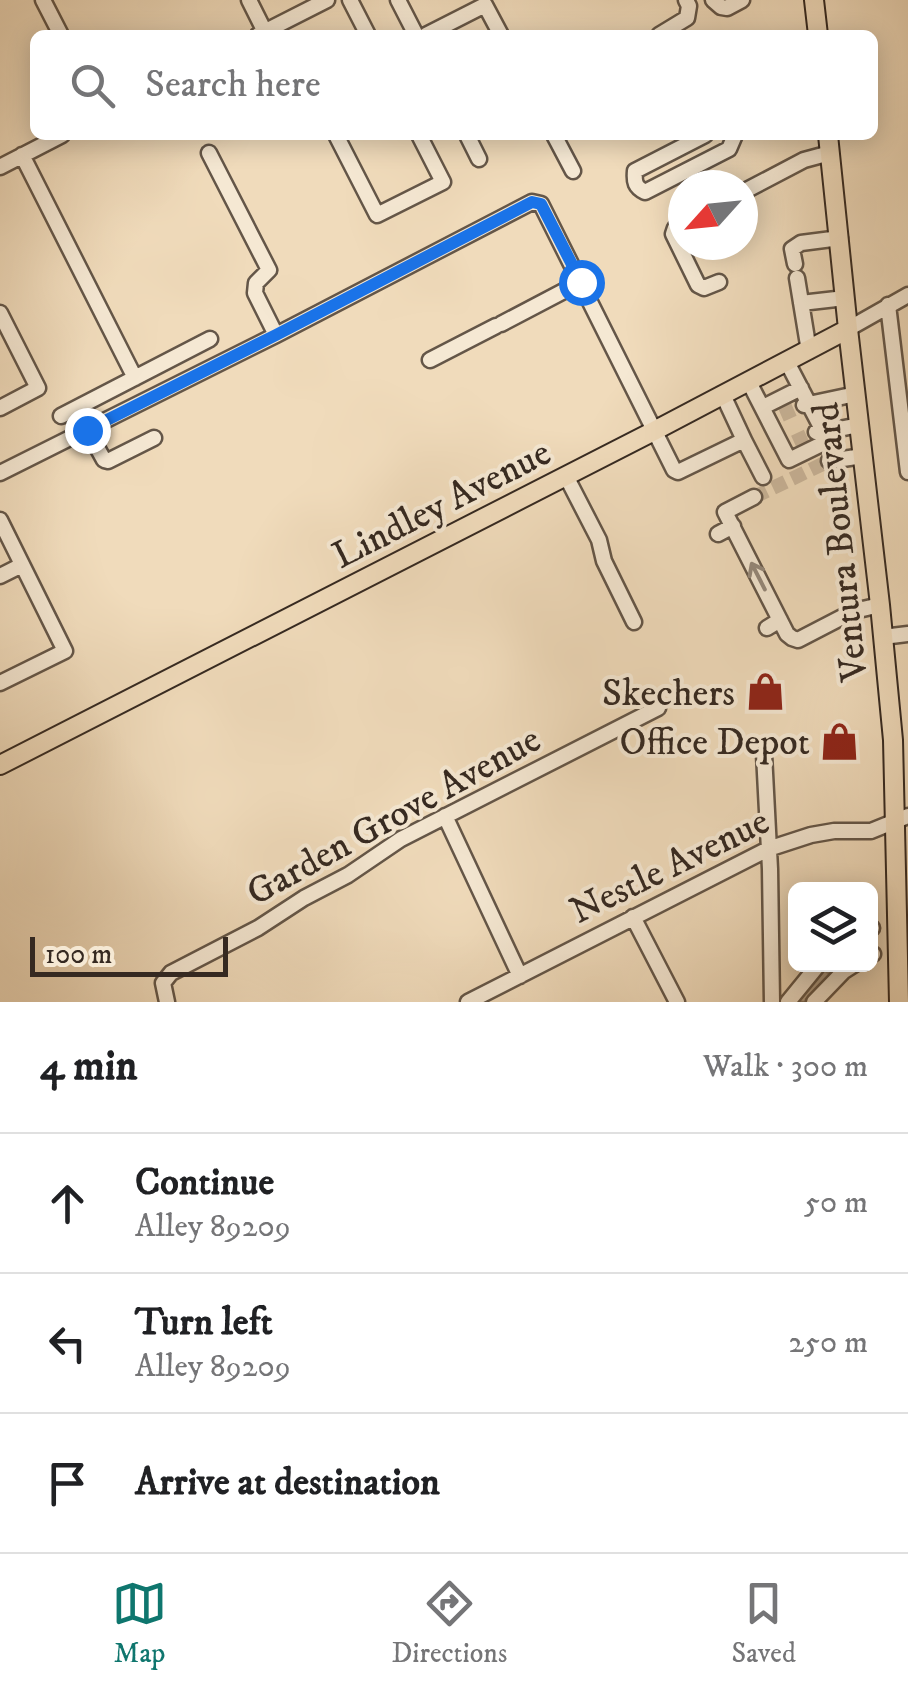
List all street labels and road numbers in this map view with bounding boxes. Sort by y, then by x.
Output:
street label: Ventura Boulevard [802,400,880,685]
street label: Lindley Avenue [325,429,559,580]
street label: Garden Grove Avenue [239,716,549,917]
street label: Nestle Avenue [562,798,777,936]

